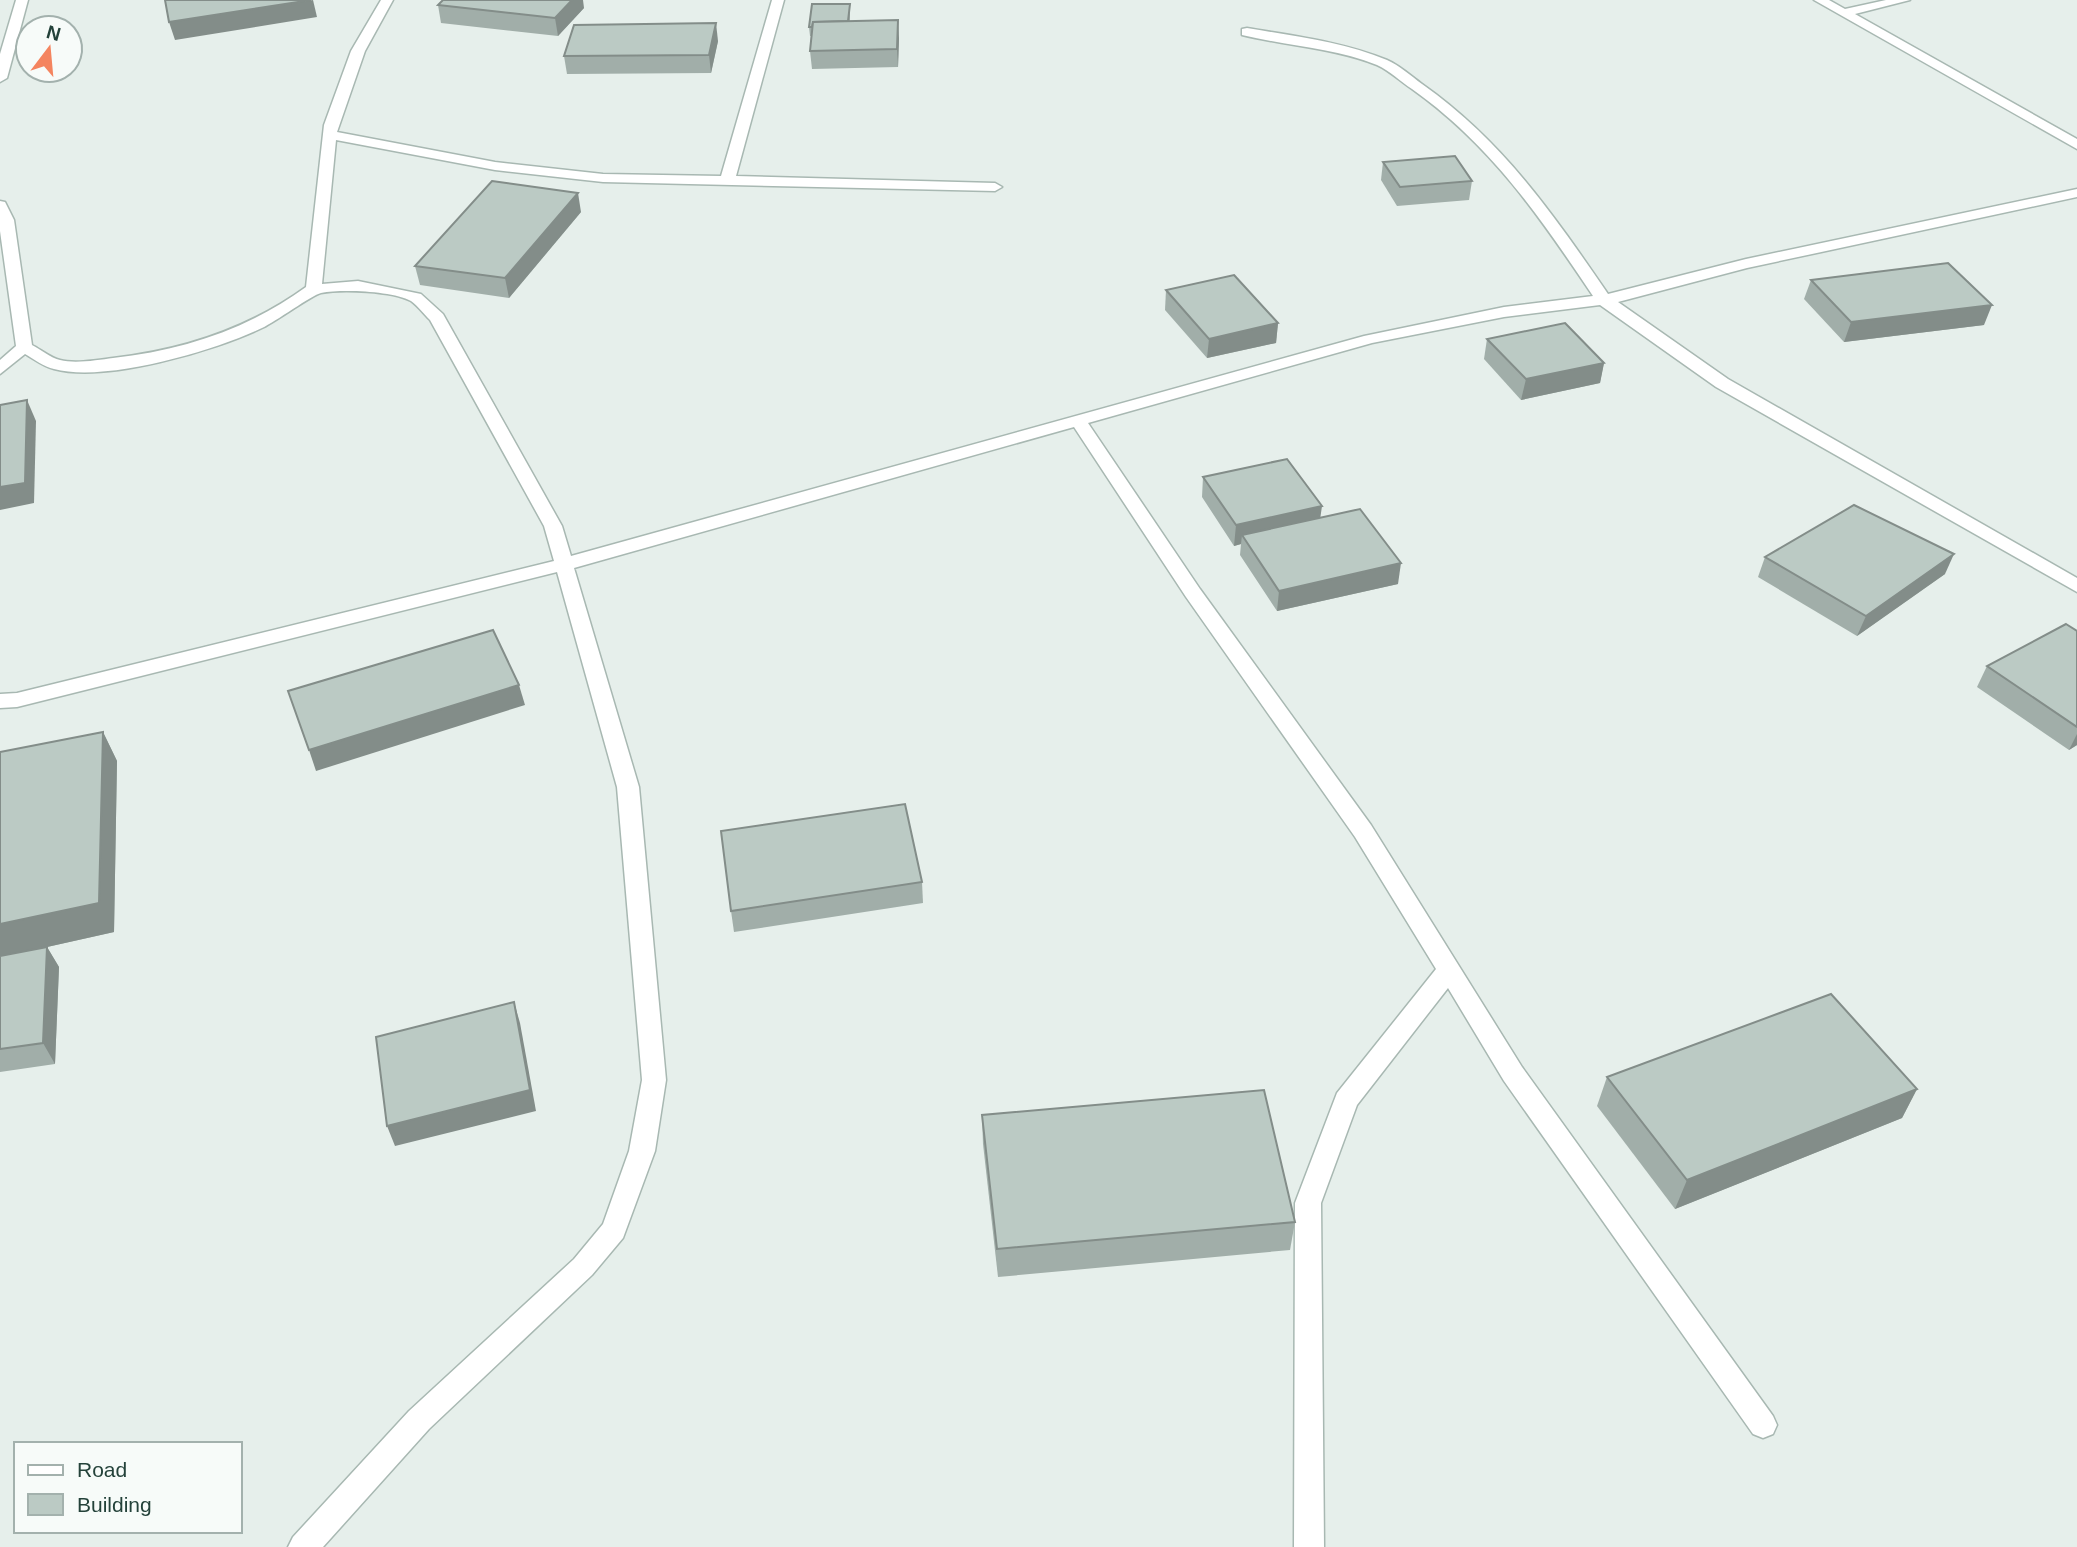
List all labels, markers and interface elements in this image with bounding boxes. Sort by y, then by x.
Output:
north arrow [14,14,84,84]
text: N [44,21,63,45]
legend [14,1442,242,1533]
text: Road [77,1458,127,1481]
text: Building [77,1493,152,1516]

